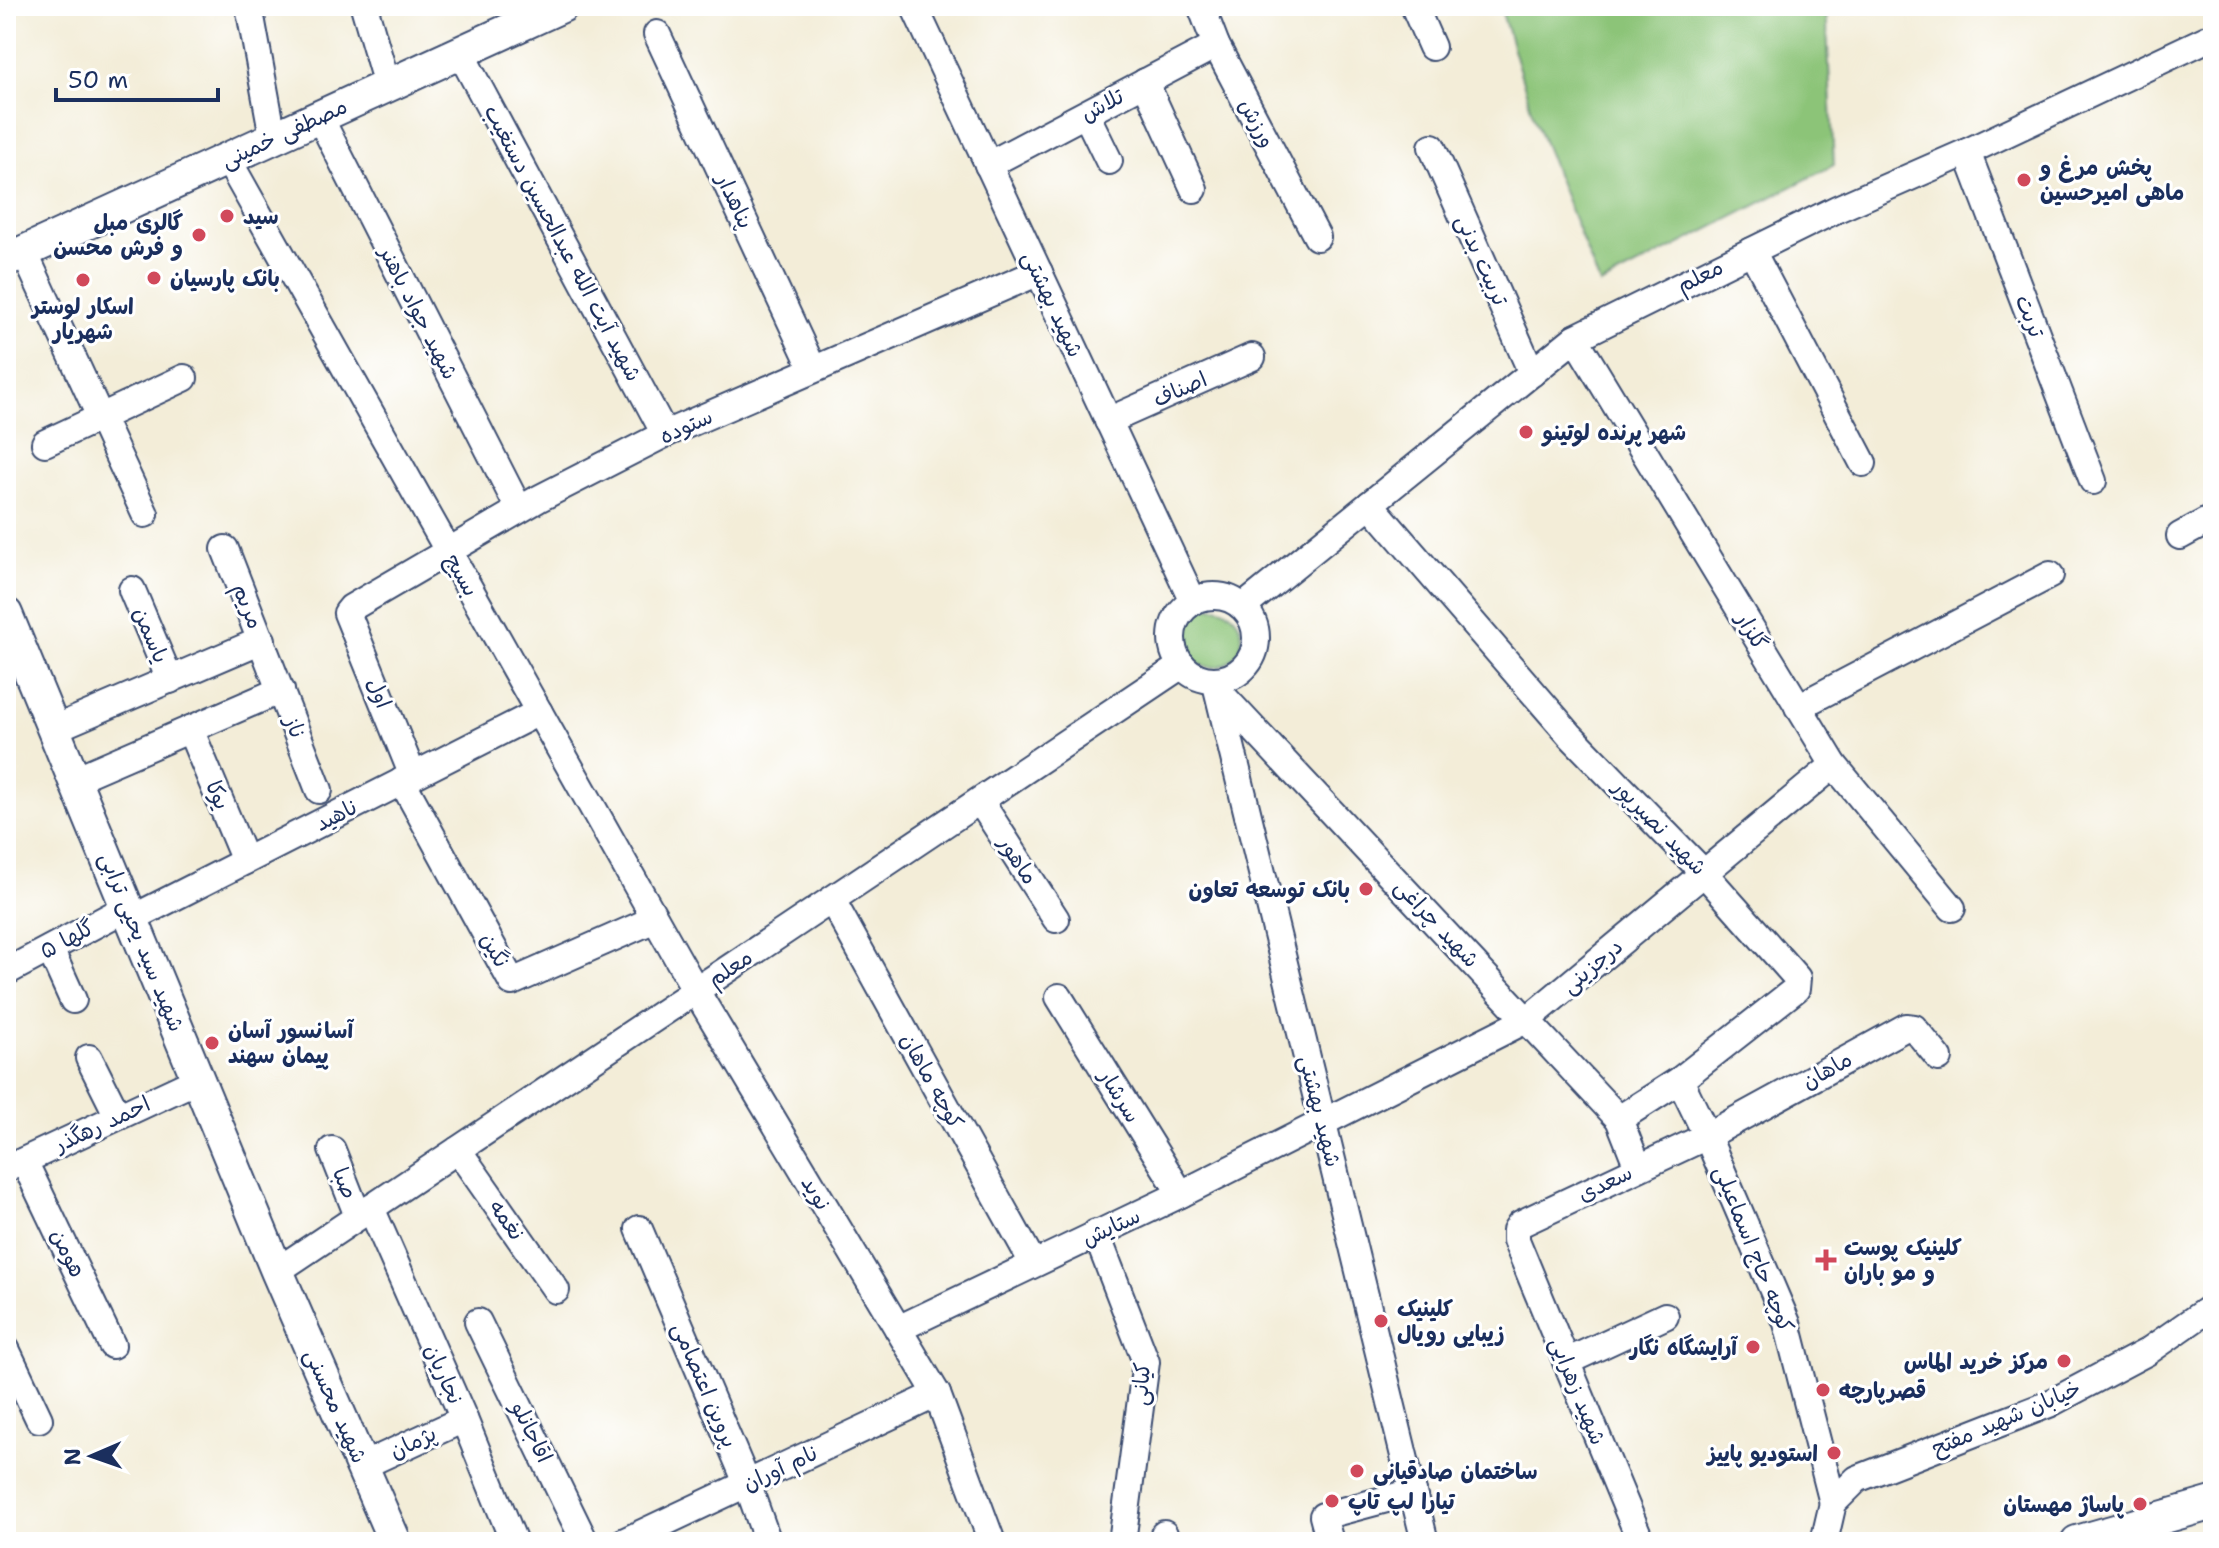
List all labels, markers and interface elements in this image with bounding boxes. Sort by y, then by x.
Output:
scale bar [56,52,218,102]
text: 50 m [68,64,128,96]
street label: تلاش [1075,81,1129,128]
street label: مصطفی خمینی [216,91,352,175]
street label: ورزش [1232,93,1282,153]
street label: شهید آیت الله عبدالحسین دستغیب [478,100,648,386]
place label: پخش مرغ و ماهی امیرحسین [2038,153,2184,207]
street label: پناهدار [709,167,760,233]
marker: پخش مرغ و ماهی امیرحسین [2015,171,2033,189]
place label: سید [243,202,279,231]
marker: سید [218,207,236,225]
place label: گالری مبل و فرش محسن [53,208,183,262]
street label: تربیت بدنی [1449,210,1515,311]
marker: گالری مبل و فرش محسن [190,226,208,244]
street label: شهید جواد باهنر [372,240,465,384]
street label: شهید بهشتی [1016,246,1090,362]
street label: معلم [1672,252,1729,301]
place label: بانک پارسیان [170,264,280,293]
marker: بانک پارسیان [145,269,163,287]
marker: اسکار لوستر شهریار [74,271,92,289]
street label: تربت [2009,291,2052,342]
place label: اسکار لوستر شهریار [30,292,134,346]
street label: اصناف [1148,364,1212,414]
street label: ستوده [655,401,717,451]
place label: شهر پرنده لوتینو [1541,418,1686,447]
marker: شهر پرنده لوتینو [1517,423,1535,441]
street label: بسیج [438,548,486,602]
street label: مریم [224,579,270,634]
street label: یاسمن [126,603,176,667]
street label: گلزار [1728,605,1775,655]
street label: اول [360,674,398,712]
street label: ناز [277,710,312,742]
street label: شهید نصیرپور [1606,771,1713,881]
street label: یوکا [199,776,237,814]
street label: ناهید [310,792,362,838]
street label: ماهور [991,829,1044,890]
street label: شهید سید یحیی ترابی [93,848,191,1036]
street label: شهید چراغی [1388,872,1486,974]
place label: بانک توسعه تعاون [1188,875,1350,904]
marker: بانک توسعه تعاون [1357,880,1375,898]
street label: گلها ۵ [35,913,99,965]
street label: نگین [474,927,516,973]
street label: درجزینی [1555,932,1629,1000]
street label: معلم [702,942,759,995]
place label: آسانسور آسان پیمان سهند [228,1016,354,1070]
street label: کوچه ماهان [894,1028,970,1134]
marker: آسانسور آسان پیمان سهند [203,1034,221,1052]
street label: ماهان [1797,1044,1857,1096]
street label: شهید بهشتی [1292,1052,1348,1170]
street label: سرشار [1091,1062,1148,1128]
street label: احمد رهگذر [48,1089,155,1159]
street label: سعدی [1573,1157,1637,1209]
street label: کوچه حاج اسماعیلی [1707,1161,1801,1337]
street label: صبا [326,1163,364,1203]
street label: نوید [794,1170,838,1216]
street label: نغمه [483,1194,531,1246]
street label: ستایش [1077,1201,1145,1253]
street label: هومن [44,1224,92,1282]
place label: کلینیک پوست و مو باران [1844,1233,1962,1287]
marker: کلینیک پوست و مو باران [1815,1249,1837,1271]
place label: کلینیک زیبایی رویال [1397,1294,1504,1348]
marker: کلینیک زیبایی رویال [1372,1312,1390,1330]
street label: پروین اعتصامی [666,1318,744,1452]
street label: شهید زهرایی [1543,1333,1613,1449]
place label: آرایشگاه نگار [1628,1333,1738,1362]
marker: آرایشگاه نگار [1744,1338,1762,1356]
street label: نجاریان [418,1339,470,1409]
street label: شهید محسنی [298,1344,374,1468]
place label: مرکز خرید الماس [1904,1347,2048,1376]
marker: مرکز خرید الماس [2055,1352,2073,1370]
street label: کیانی [1125,1361,1157,1407]
street label: خیابان شهید مفتح [1927,1373,2085,1463]
place label: قصرپارچه [1839,1376,1926,1405]
marker: قصرپارچه [1814,1381,1832,1399]
street label: اقاجانلو [504,1396,559,1468]
north arrow [52,1416,132,1496]
street label: پژمان [385,1419,441,1465]
street label: نام آوران [738,1438,823,1500]
place label: استودیو پاییز [1705,1439,1818,1468]
marker: استودیو پاییز [1825,1444,1843,1462]
text: N [58,1447,87,1466]
place label: ساختمان صادقیانی [1373,1457,1538,1486]
marker: ساختمان صادقیانی [1348,1462,1366,1480]
place label: تیارا لپ تاپ [1348,1487,1455,1516]
place label: پاساژ مهستان [2003,1490,2125,1519]
marker: تیارا لپ تاپ [1323,1492,1341,1510]
marker: پاساژ مهستان [2131,1495,2149,1513]

